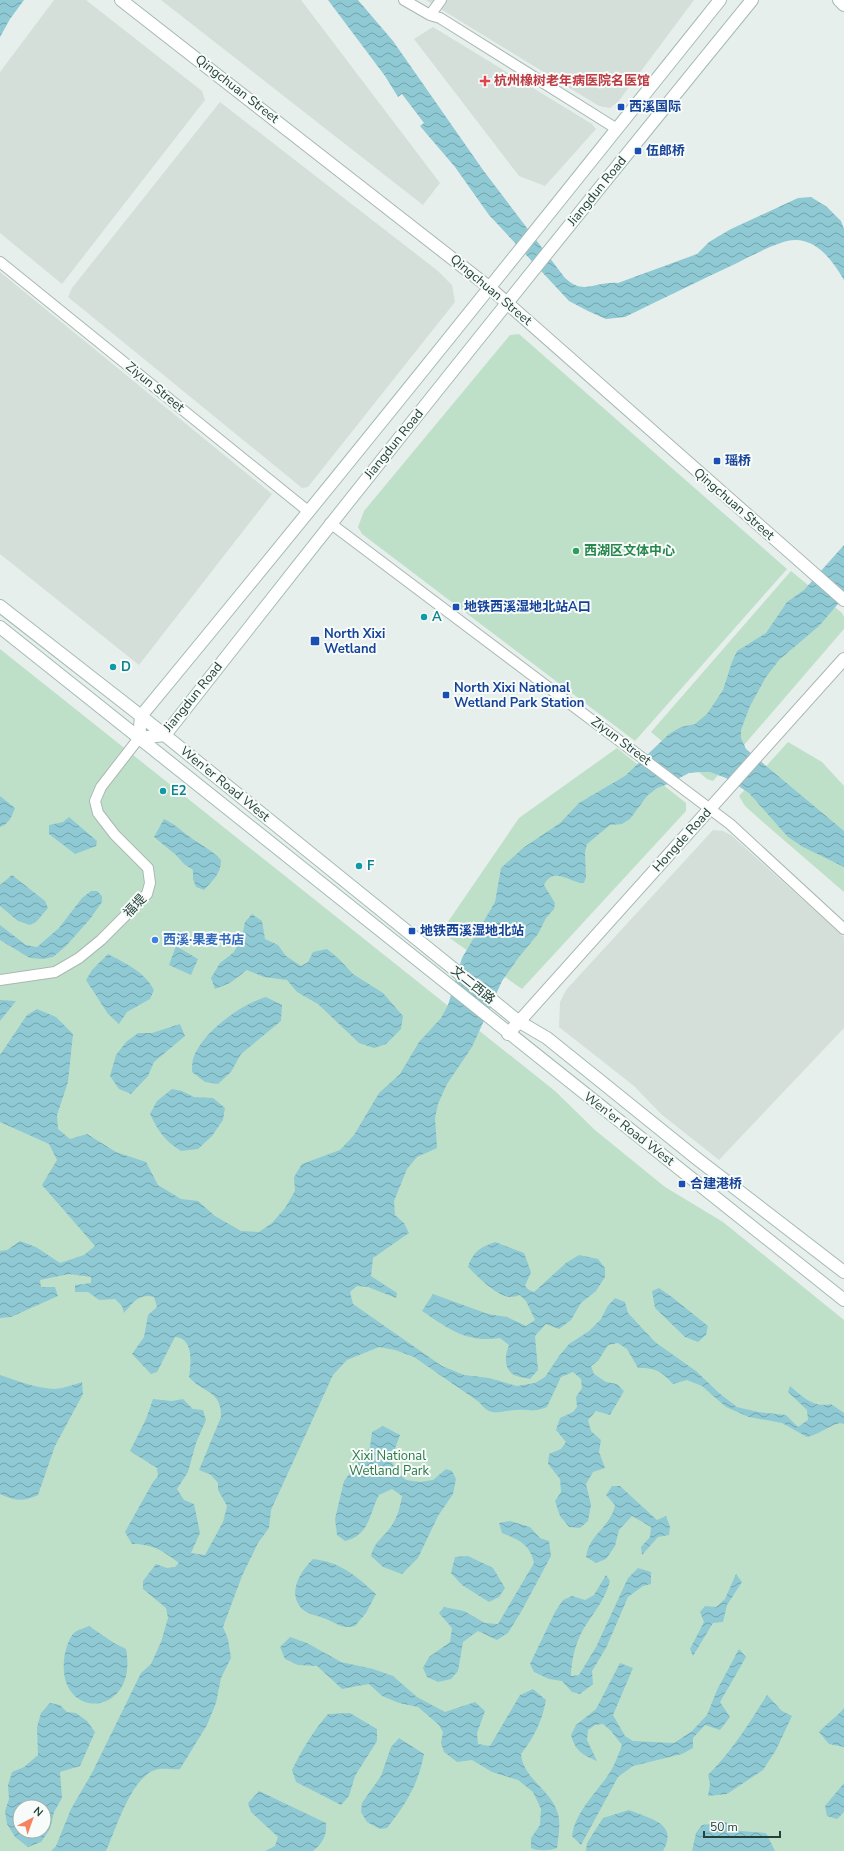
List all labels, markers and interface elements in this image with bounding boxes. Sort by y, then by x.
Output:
street label: Qingchuan Street [191,51,283,128]
place label: 杭州橡树老年病医院名医馆 [494,72,650,90]
marker: 杭州橡树老年病医院名医馆 [479,75,491,87]
place label: 西溪国际 [629,98,681,116]
marker: 西溪国际 [616,102,626,112]
place label: 伍郎桥 [646,142,685,160]
marker: 伍郎桥 [633,146,643,156]
street label: Jiangdun Road [563,152,631,230]
street label: Qingchuan Street [446,250,536,330]
street label: Ziyun Street [122,358,189,417]
street label: Jiangdun Road [360,405,428,483]
place label: 瑶桥 [725,452,751,470]
marker: 瑶桥 [712,456,722,466]
street label: Qingchuan Street [690,464,779,544]
place label: 西湖区文体中心 [584,542,675,560]
marker: 西湖区文体中心 [571,546,581,556]
place label: 地铁西溪湿地北站A口 [464,598,591,616]
marker: 地铁西溪湿地北站A口 [451,602,461,612]
place label: A [432,608,442,626]
marker: A [419,612,429,622]
place label: North Xixi Wetland [324,625,385,658]
marker: North Xixi Wetland [309,635,321,647]
place label: D [121,658,131,676]
street label: Jiangdun Road [159,658,227,736]
marker: D [108,662,118,672]
place label: North Xixi National Wetland Park Station [454,679,584,712]
marker: North Xixi National Wetland Park Station [441,690,451,700]
street label: Ziyun Street [587,712,655,770]
street label: Wen'er Road West [176,742,274,826]
place label: E2 [171,782,187,800]
marker: E2 [158,786,168,796]
street label: Hongde Road [648,804,716,876]
place label: F [367,857,374,875]
marker: F [354,861,364,871]
street label: 福堤 [120,890,150,922]
place label: 地铁西溪湿地北站 [420,922,524,940]
marker: 地铁西溪湿地北站 [407,926,417,936]
place label: 西溪·果麦书店 [163,931,244,949]
marker: 西溪·果麦书店 [150,935,160,945]
street label: 文二西路 [447,962,499,1008]
street label: Wen'er Road West [580,1088,678,1170]
place label: 合建港桥 [690,1175,742,1193]
marker: 合建港桥 [677,1179,687,1189]
park label: Xixi National Wetland Park [349,1447,430,1480]
north arrow [12,1799,52,1839]
text: N [30,1803,46,1820]
scale bar [704,1813,780,1839]
text: 50 m [710,1819,738,1835]

